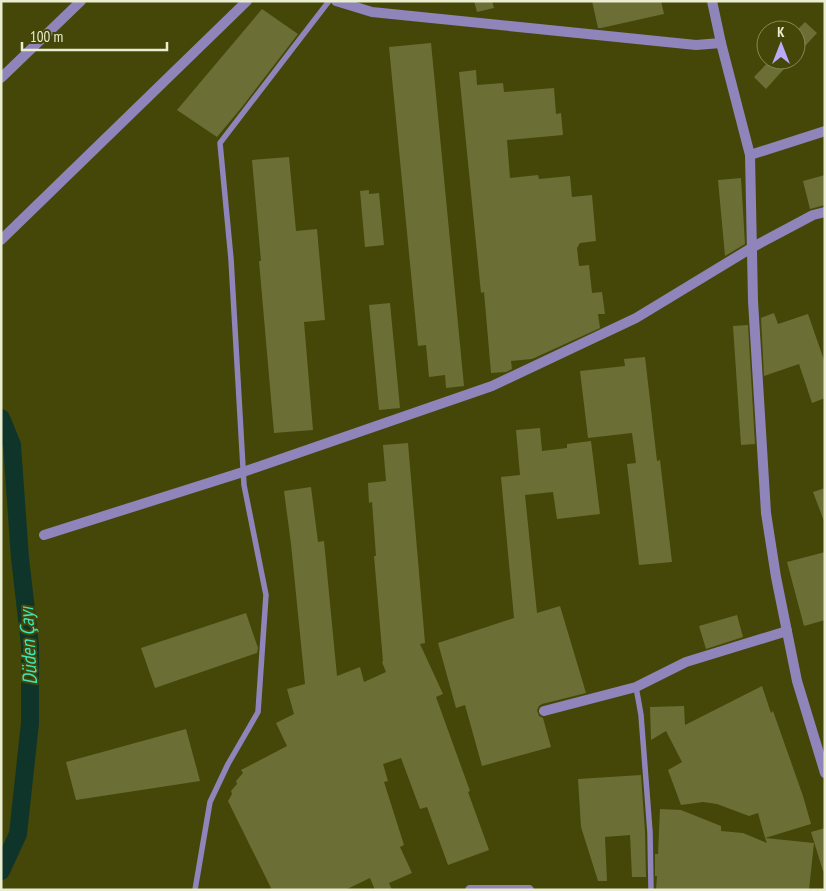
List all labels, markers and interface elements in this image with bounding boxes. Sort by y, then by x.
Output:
scale bar [22,20,168,52]
north arrow [756,20,806,70]
text: K [777,23,785,41]
text: 100 m [30,27,63,46]
water label: Düden Çayı [13,605,43,686]

